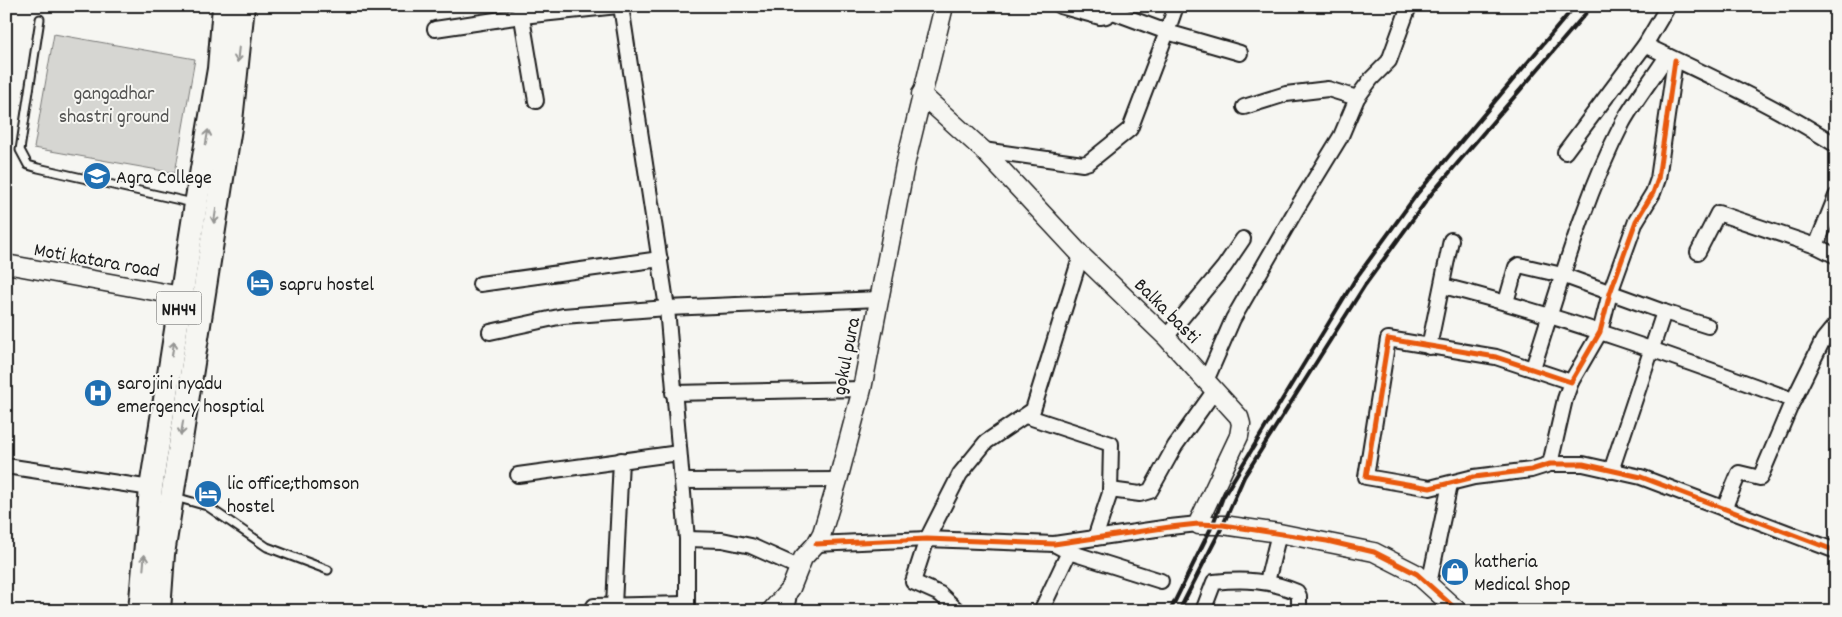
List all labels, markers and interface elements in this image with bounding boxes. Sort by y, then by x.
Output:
one-way arrow [233,46,243,62]
park label: gangadhar shastri ground [59,81,169,132]
one-way arrow [203,129,213,145]
school or university icon: Agra College [82,161,112,191]
place label: Agra College [116,165,212,193]
one-way arrow [210,207,220,223]
street label: Moti katara road [31,237,161,287]
hotel icon: sapru hostel [245,268,275,298]
place label: sapru hostel [279,272,374,300]
street label: Balka basti [1127,273,1205,352]
road number: NH44 [156,292,202,324]
street label: gokul pura [827,315,869,398]
one-way arrow [168,342,178,358]
place label: sarojini nyadu emergency hosptial [117,371,264,422]
hospital icon: sarojini nyadu emergency hosptial [83,378,113,408]
one-way arrow [176,420,186,436]
place label: lic office;thomson hostel [227,471,359,522]
hotel icon: lic office;thomson hostel [193,479,223,509]
place label: katheria Medical Shop [1474,549,1570,600]
one-way arrow [139,555,149,571]
shop icon: katheria Medical Shop [1440,557,1470,587]

